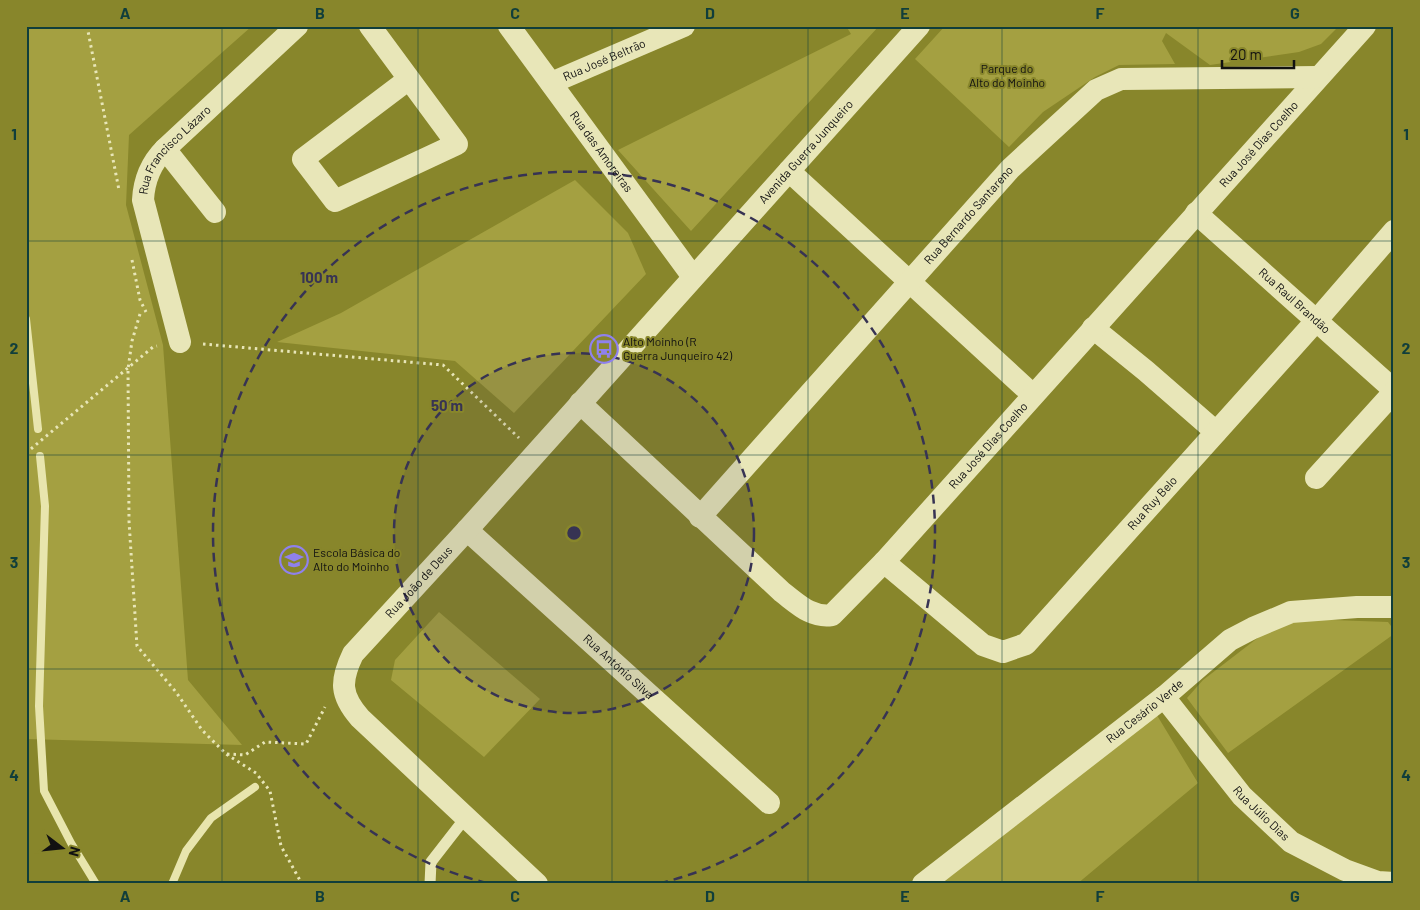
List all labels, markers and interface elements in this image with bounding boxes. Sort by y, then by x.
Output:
text: A [120,3,131,22]
text: B [315,3,325,22]
text: C [510,3,520,22]
text: D [705,3,715,22]
text: E [900,3,910,22]
text: F [1096,3,1105,22]
text: G [1290,3,1300,22]
street label: Rua José Beltrão [561,35,647,83]
scale bar [1222,38,1295,70]
text: 20 m [1230,45,1262,63]
park label: Parque do Alto do Moinho [969,61,1045,89]
street label: Avenida Guerra Junqueiro [755,97,855,206]
street label: Rua José Dias Coelho [1216,98,1300,190]
street label: Rua Francisco Lázaro [135,102,213,195]
street label: Rua das Amoreiras [568,108,636,195]
text: 1 [11,124,17,143]
text: 1 [1403,124,1409,143]
street label: Rua Bernardo Santareno [921,163,1015,267]
street label: Rua Raul Brandão [1256,265,1334,336]
text: 100 m [300,268,338,286]
bus stop icon: Alto Moinho (R Guerra Junqueiro 42) [589,334,619,364]
place label: Alto Moinho (R Guerra Junqueiro 42) [623,334,733,362]
text: 2 [10,338,19,357]
text: 2 [1402,338,1411,357]
text: 50 m [431,396,463,414]
street label: Rua José Dias Coelho [945,399,1030,491]
street label: Rua Ruy Belo [1124,473,1179,532]
centre of rings [565,524,583,542]
street label: Rua João de Deus [382,543,455,620]
school or university icon: Escola Básica do Alto do Moinho [279,545,309,575]
place label: Escola Básica do Alto do Moinho [313,545,400,573]
text: 3 [10,552,18,571]
text: 3 [1402,552,1410,571]
street label: Rua António Silva [581,631,657,701]
street label: Rua Cesário Verde [1103,676,1185,745]
text: 4 [9,765,19,784]
text: 4 [1401,765,1411,784]
street label: Rua Júlio Dias [1231,783,1293,843]
north arrow [38,822,88,872]
text: N [66,845,84,859]
text: A [120,886,131,905]
text: B [315,886,325,905]
text: C [510,886,520,905]
text: D [705,886,715,905]
text: E [900,886,910,905]
text: F [1096,886,1105,905]
text: G [1290,886,1300,905]

